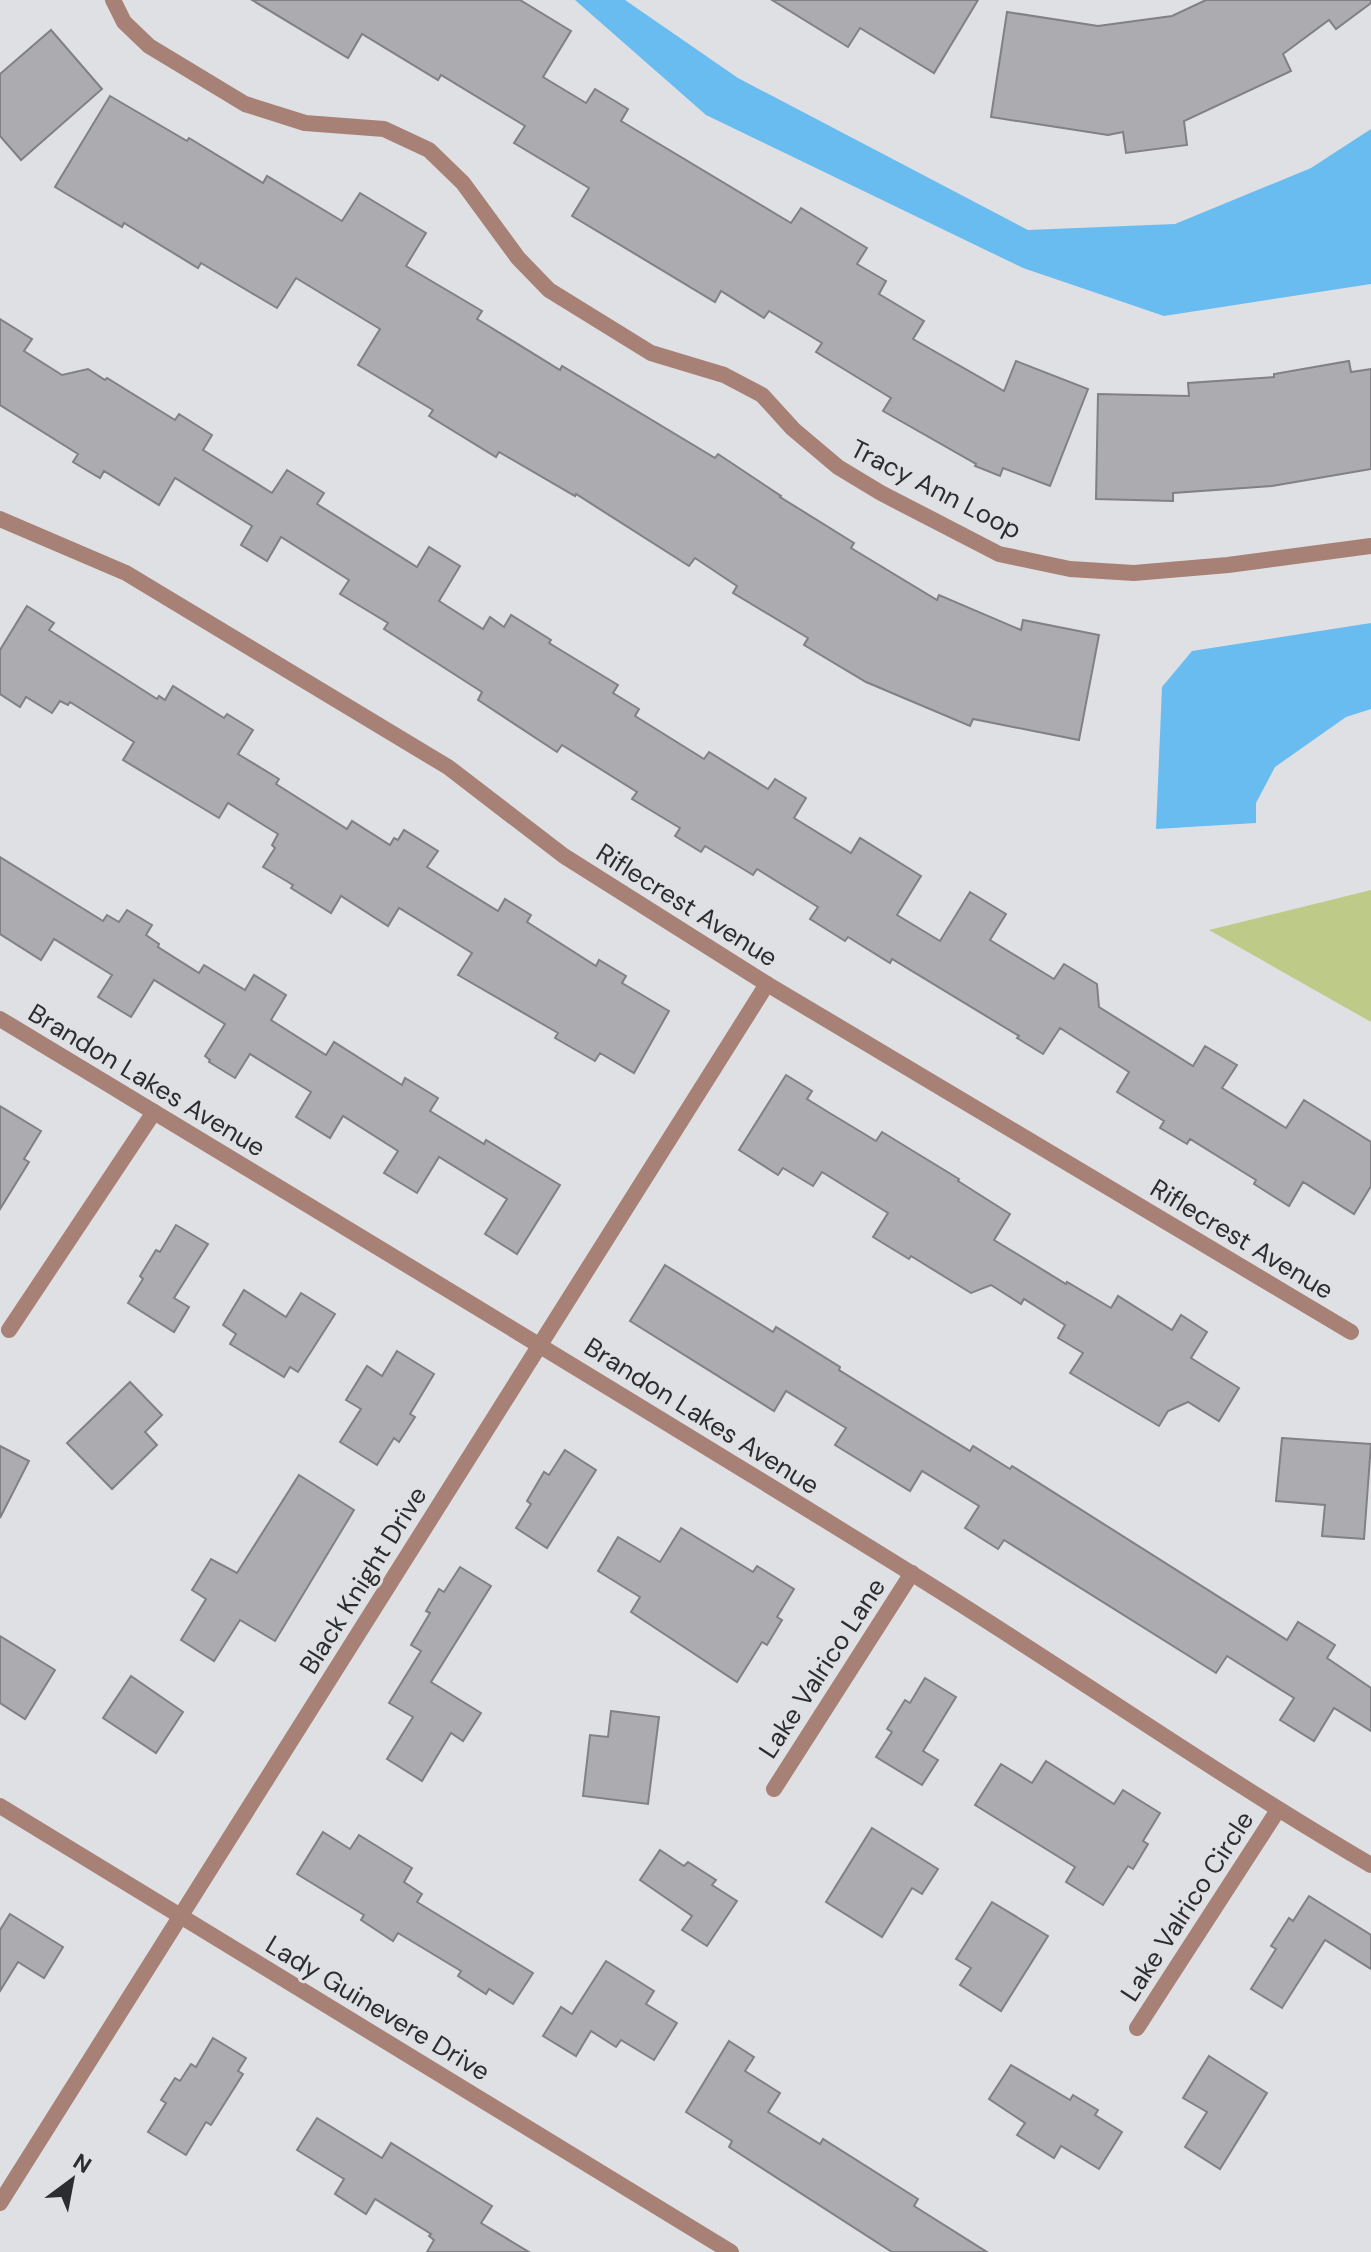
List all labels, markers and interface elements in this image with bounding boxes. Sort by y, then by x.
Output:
street label: Tracy Ann Loop [845,431,1027,547]
street label: Riflecrest Avenue [590,836,784,974]
street label: Brandon Lakes Avenue [22,996,272,1164]
street label: Riflecrest Avenue [1144,1171,1340,1307]
street label: Brandon Lakes Avenue [578,1330,826,1502]
street label: Black Knight Drive [292,1480,434,1680]
street label: Lake Valrico Lane [751,1571,893,1765]
street label: Lake Valrico Circle [1113,1804,1261,2008]
street label: Lady Guinevere Drive [260,1928,496,2088]
north arrow [32,2140,112,2220]
text: N [68,2147,97,2180]

